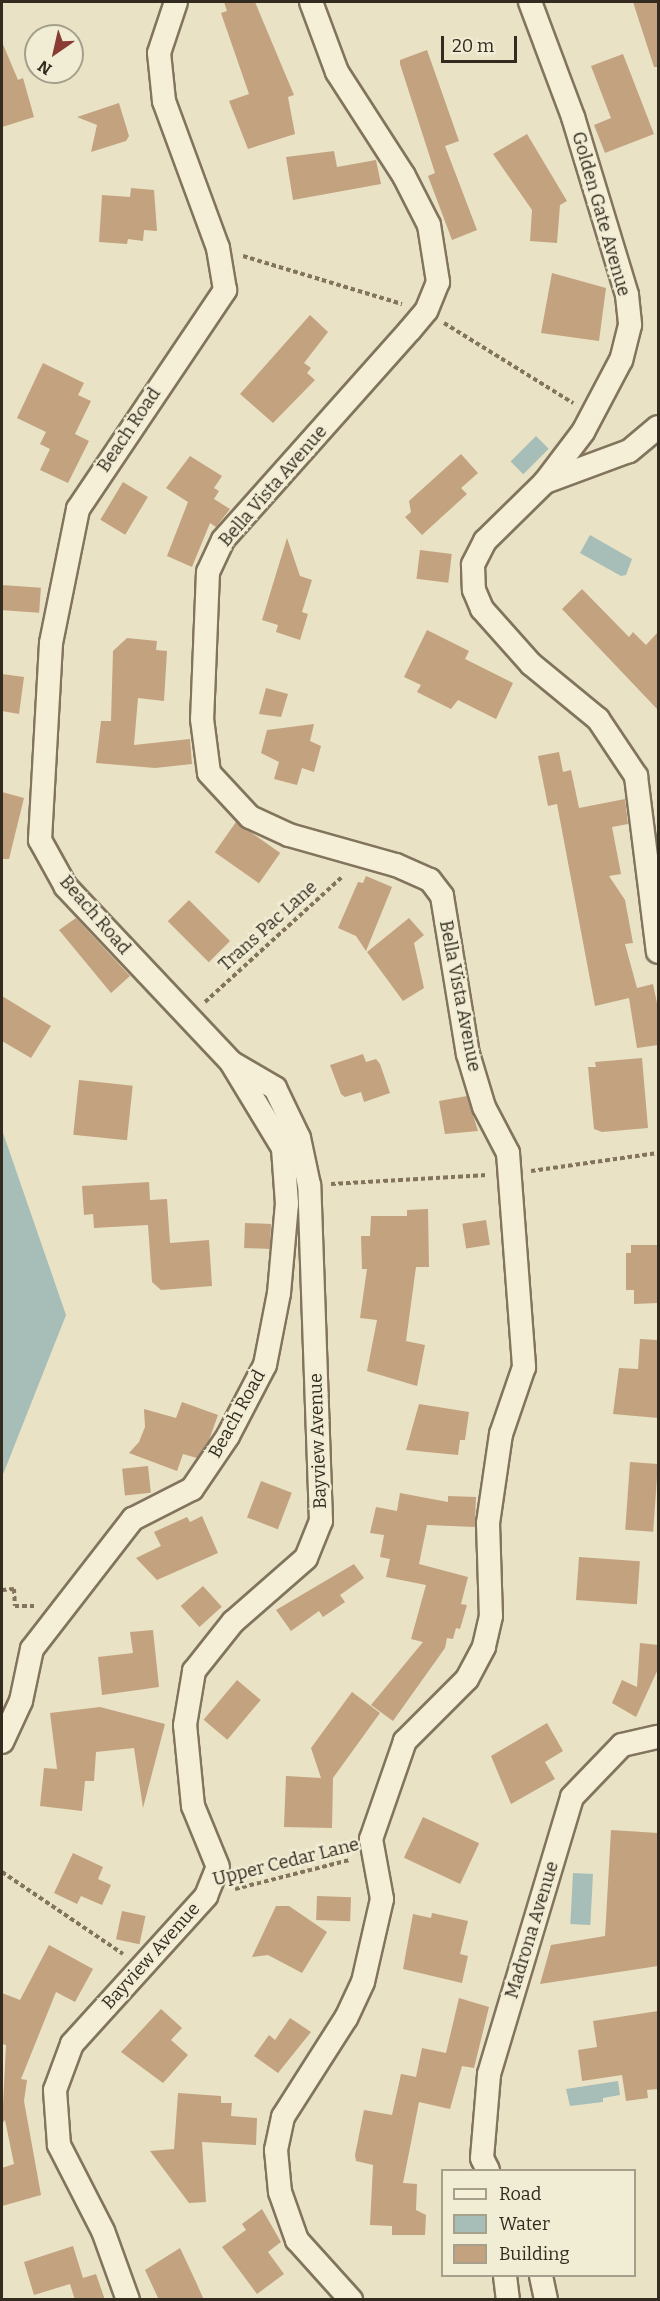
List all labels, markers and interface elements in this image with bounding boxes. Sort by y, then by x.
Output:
north arrow [24,24,84,84]
scale bar [444,24,520,62]
text: 20 m [452,35,494,57]
text: N [34,56,55,79]
street label: Golden Gate Avenue [567,129,635,299]
street label: Beach Road [93,384,165,476]
street label: Bella Vista Avenue [214,421,332,551]
street label: Beach Road [55,871,135,959]
street label: Trans Pac Lane [214,876,322,976]
street label: Bella Vista Avenue [435,919,485,1073]
street label: Beach Road [204,1366,270,1462]
street label: Bayview Avenue [305,1373,331,1509]
street label: Upper Cedar Lane [211,1833,361,1891]
street label: Madrona Avenue [501,1859,563,2001]
street label: Bayview Avenue [98,1898,204,2014]
legend [441,2169,636,2277]
text: Road [499,2183,541,2205]
text: Water [499,2213,550,2235]
text: Building [499,2243,570,2265]

